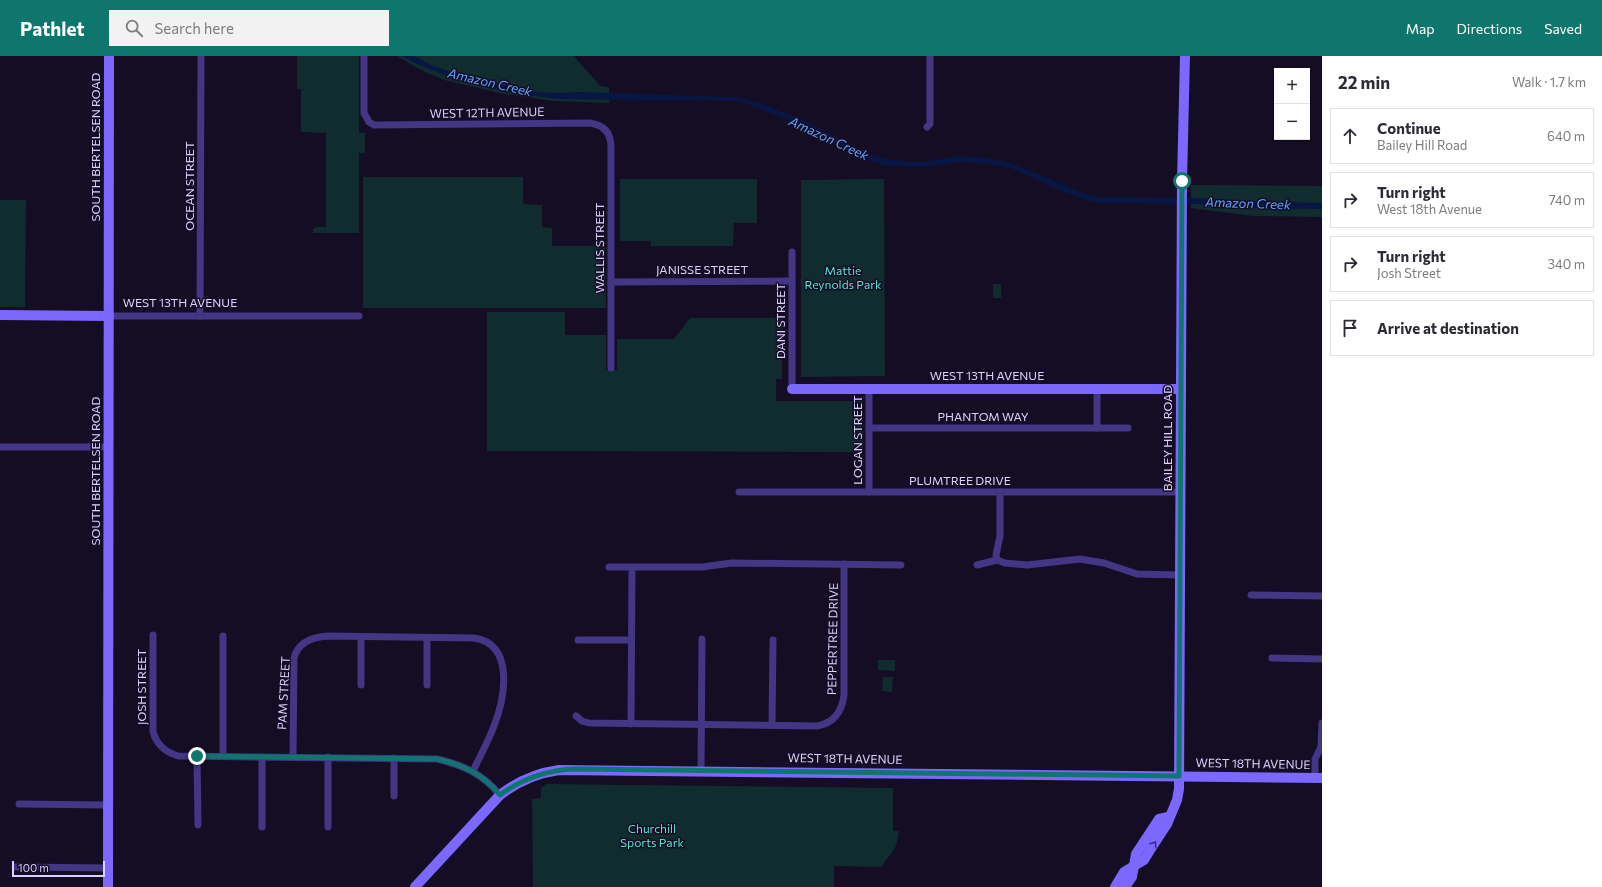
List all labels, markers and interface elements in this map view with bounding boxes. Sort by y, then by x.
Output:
search box [109,10,389,46]
text: Pathlet [20,17,85,40]
icon: search [123,17,145,39]
text: Search here [155,19,234,37]
text: Map [1406,20,1435,37]
text: Directions [1457,20,1522,37]
text: Saved [1544,20,1582,37]
water label: Amazon Creek [445,64,535,100]
map controls [1274,68,1310,140]
button: + [1274,68,1310,104]
street label: SOUTH BERTELSEN ROAD [88,72,102,221]
text: 22 min [1338,72,1390,93]
text: Walk · 1.7 km [1512,74,1586,90]
street label: WEST 12TH AVENUE [430,104,544,120]
button: − [1274,104,1310,140]
water label: Amazon Creek [786,112,872,164]
text: Continue [1377,119,1441,137]
icon: ahead [1339,125,1361,147]
text: 640 m [1547,128,1585,144]
text: Bailey Hill Road [1377,137,1467,153]
street label: OCEAN STREET [182,141,196,231]
route start [1173,172,1191,190]
text: Turn right [1377,183,1446,201]
icon: right [1339,189,1361,211]
text: 740 m [1549,192,1585,208]
water label: Amazon Creek [1204,193,1292,213]
text: West 18th Avenue [1377,201,1482,217]
street label: WALLIS STREET [592,202,606,293]
text: Turn right [1377,247,1446,265]
icon: right [1339,253,1361,275]
text: 340 m [1547,256,1585,272]
street label: JANISSE STREET [656,262,748,277]
park label: Mattie Reynolds Park [805,263,882,291]
text: Josh Street [1377,265,1441,281]
street label: DANI STREET [773,283,787,359]
street label: WEST 13TH AVENUE [123,295,237,309]
icon: arrive [1339,317,1361,339]
text: Arrive at destination [1377,319,1519,337]
street label: WEST 13TH AVENUE [930,368,1044,382]
street label: BAILEY HILL ROAD [1160,385,1174,491]
street label: LOGAN STREET [850,395,864,485]
street label: SOUTH BERTELSEN ROAD [88,396,102,545]
street label: PHANTOM WAY [938,409,1029,423]
street label: PLUMTREE DRIVE [909,473,1011,487]
street label: PEPPERTREE DRIVE [824,583,840,695]
street label: JOSH STREET [134,649,149,725]
street label: PAM STREET [274,656,292,730]
route end [188,747,206,765]
street label: WEST 18TH AVENUE [787,750,903,766]
street label: WEST 18TH AVENUE [1195,755,1311,771]
park label: Churchill Sports Park [620,821,684,849]
one-way arrow [1149,841,1157,848]
scale bar [12,859,105,878]
text: 100 m [18,861,49,874]

